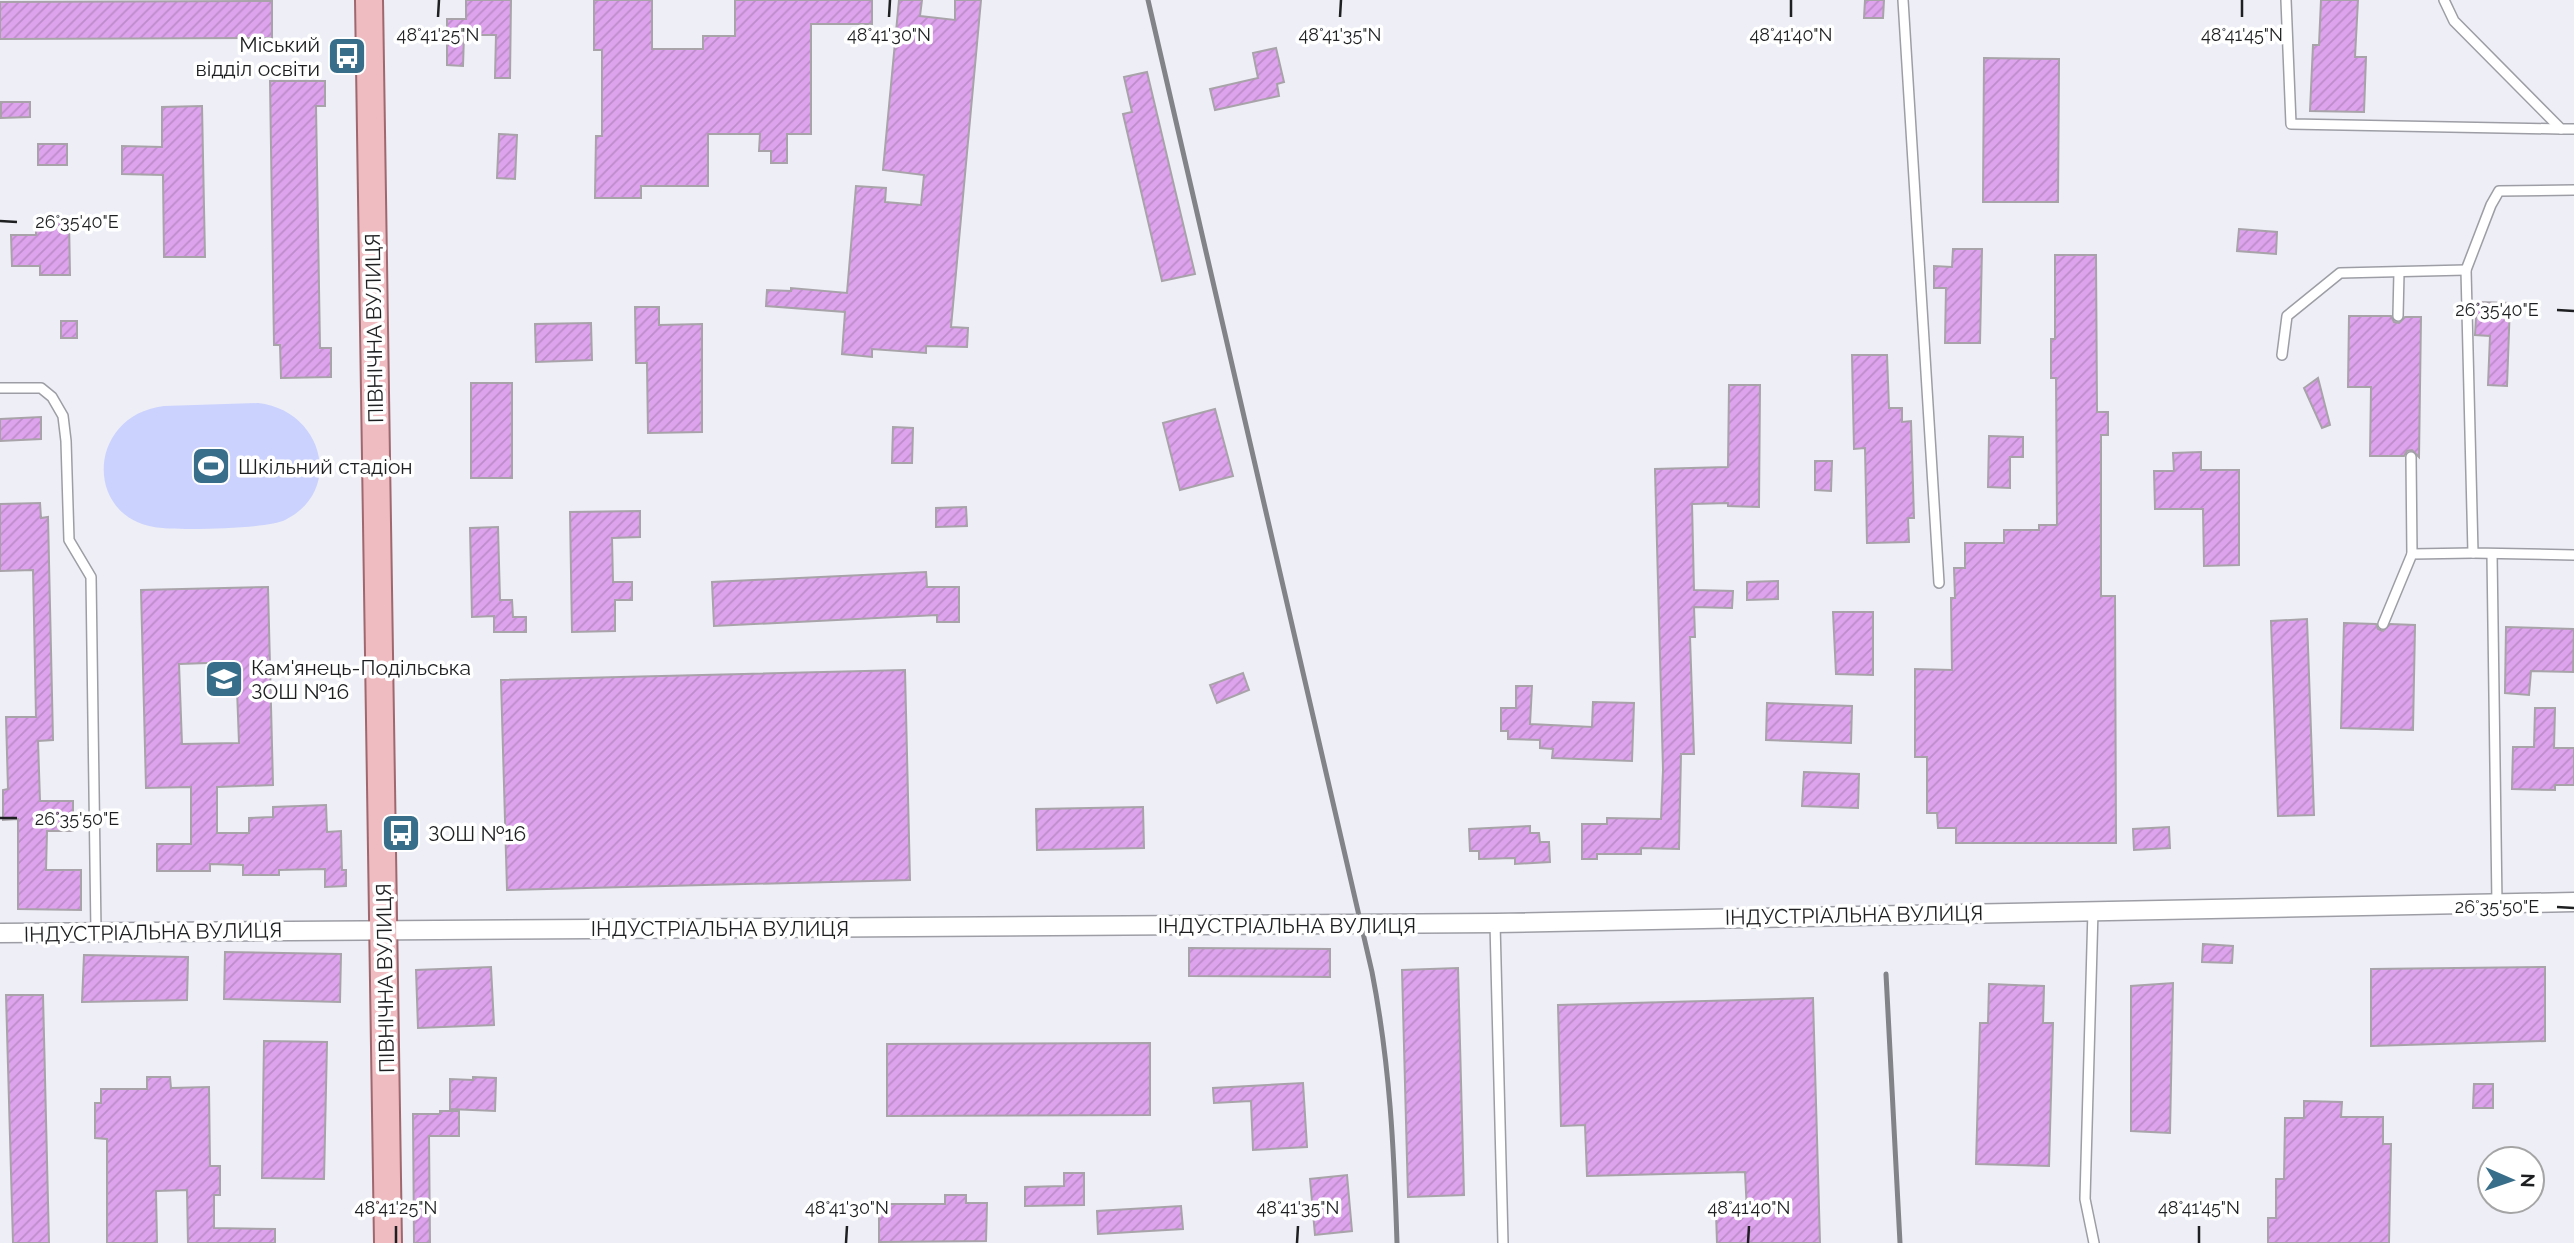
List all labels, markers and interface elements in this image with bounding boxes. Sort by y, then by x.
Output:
text: 48°41'25"N [397,24,479,45]
text: 48°41'30"N [847,24,931,45]
text: 48°41'35"N [1299,24,1381,45]
text: 48°41'40"N [1749,24,1833,45]
text: 48°41'45"N [2201,24,2283,45]
place label: Міський відділ освіти [196,32,320,81]
bus stop icon: Міський відділ освіти [326,35,368,77]
text: 26°35'40"E [35,211,119,232]
street label: ПІВНІЧНА ВУЛИЦЯ [360,233,388,423]
text: 26°35'40"E [2455,299,2539,320]
sports icon: Шкільний стадіон [190,445,232,487]
place label: Шкільний стадіон [238,454,413,479]
place label: Кам'янець-Подільська ЗОШ №16 [251,655,471,704]
school or university icon: Кам'янець-Подільська ЗОШ №16 [203,658,245,700]
text: 26°35'50"E [35,808,119,829]
bus stop icon: ЗОШ №16 [380,812,422,854]
place label: ЗОШ №16 [428,821,526,846]
street label: ПІВНІЧНА ВУЛИЦЯ [371,883,399,1073]
text: 26°35'50"E [2455,896,2539,917]
street label: ІНДУСТРІАЛЬНА ВУЛИЦЯ [1725,900,1983,930]
street label: ІНДУСТРІАЛЬНА ВУЛИЦЯ [1158,913,1416,938]
street label: ІНДУСТРІАЛЬНА ВУЛИЦЯ [591,916,849,941]
street label: ІНДУСТРІАЛЬНА ВУЛИЦЯ [24,917,282,947]
north arrow [2476,1145,2546,1215]
text: N [2517,1173,2539,1188]
text: 48°41'25"N [355,1197,437,1218]
text: 48°41'30"N [805,1197,889,1218]
text: 48°41'35"N [1257,1197,1339,1218]
text: 48°41'40"N [1707,1197,1791,1218]
text: 48°41'45"N [2158,1197,2240,1218]

